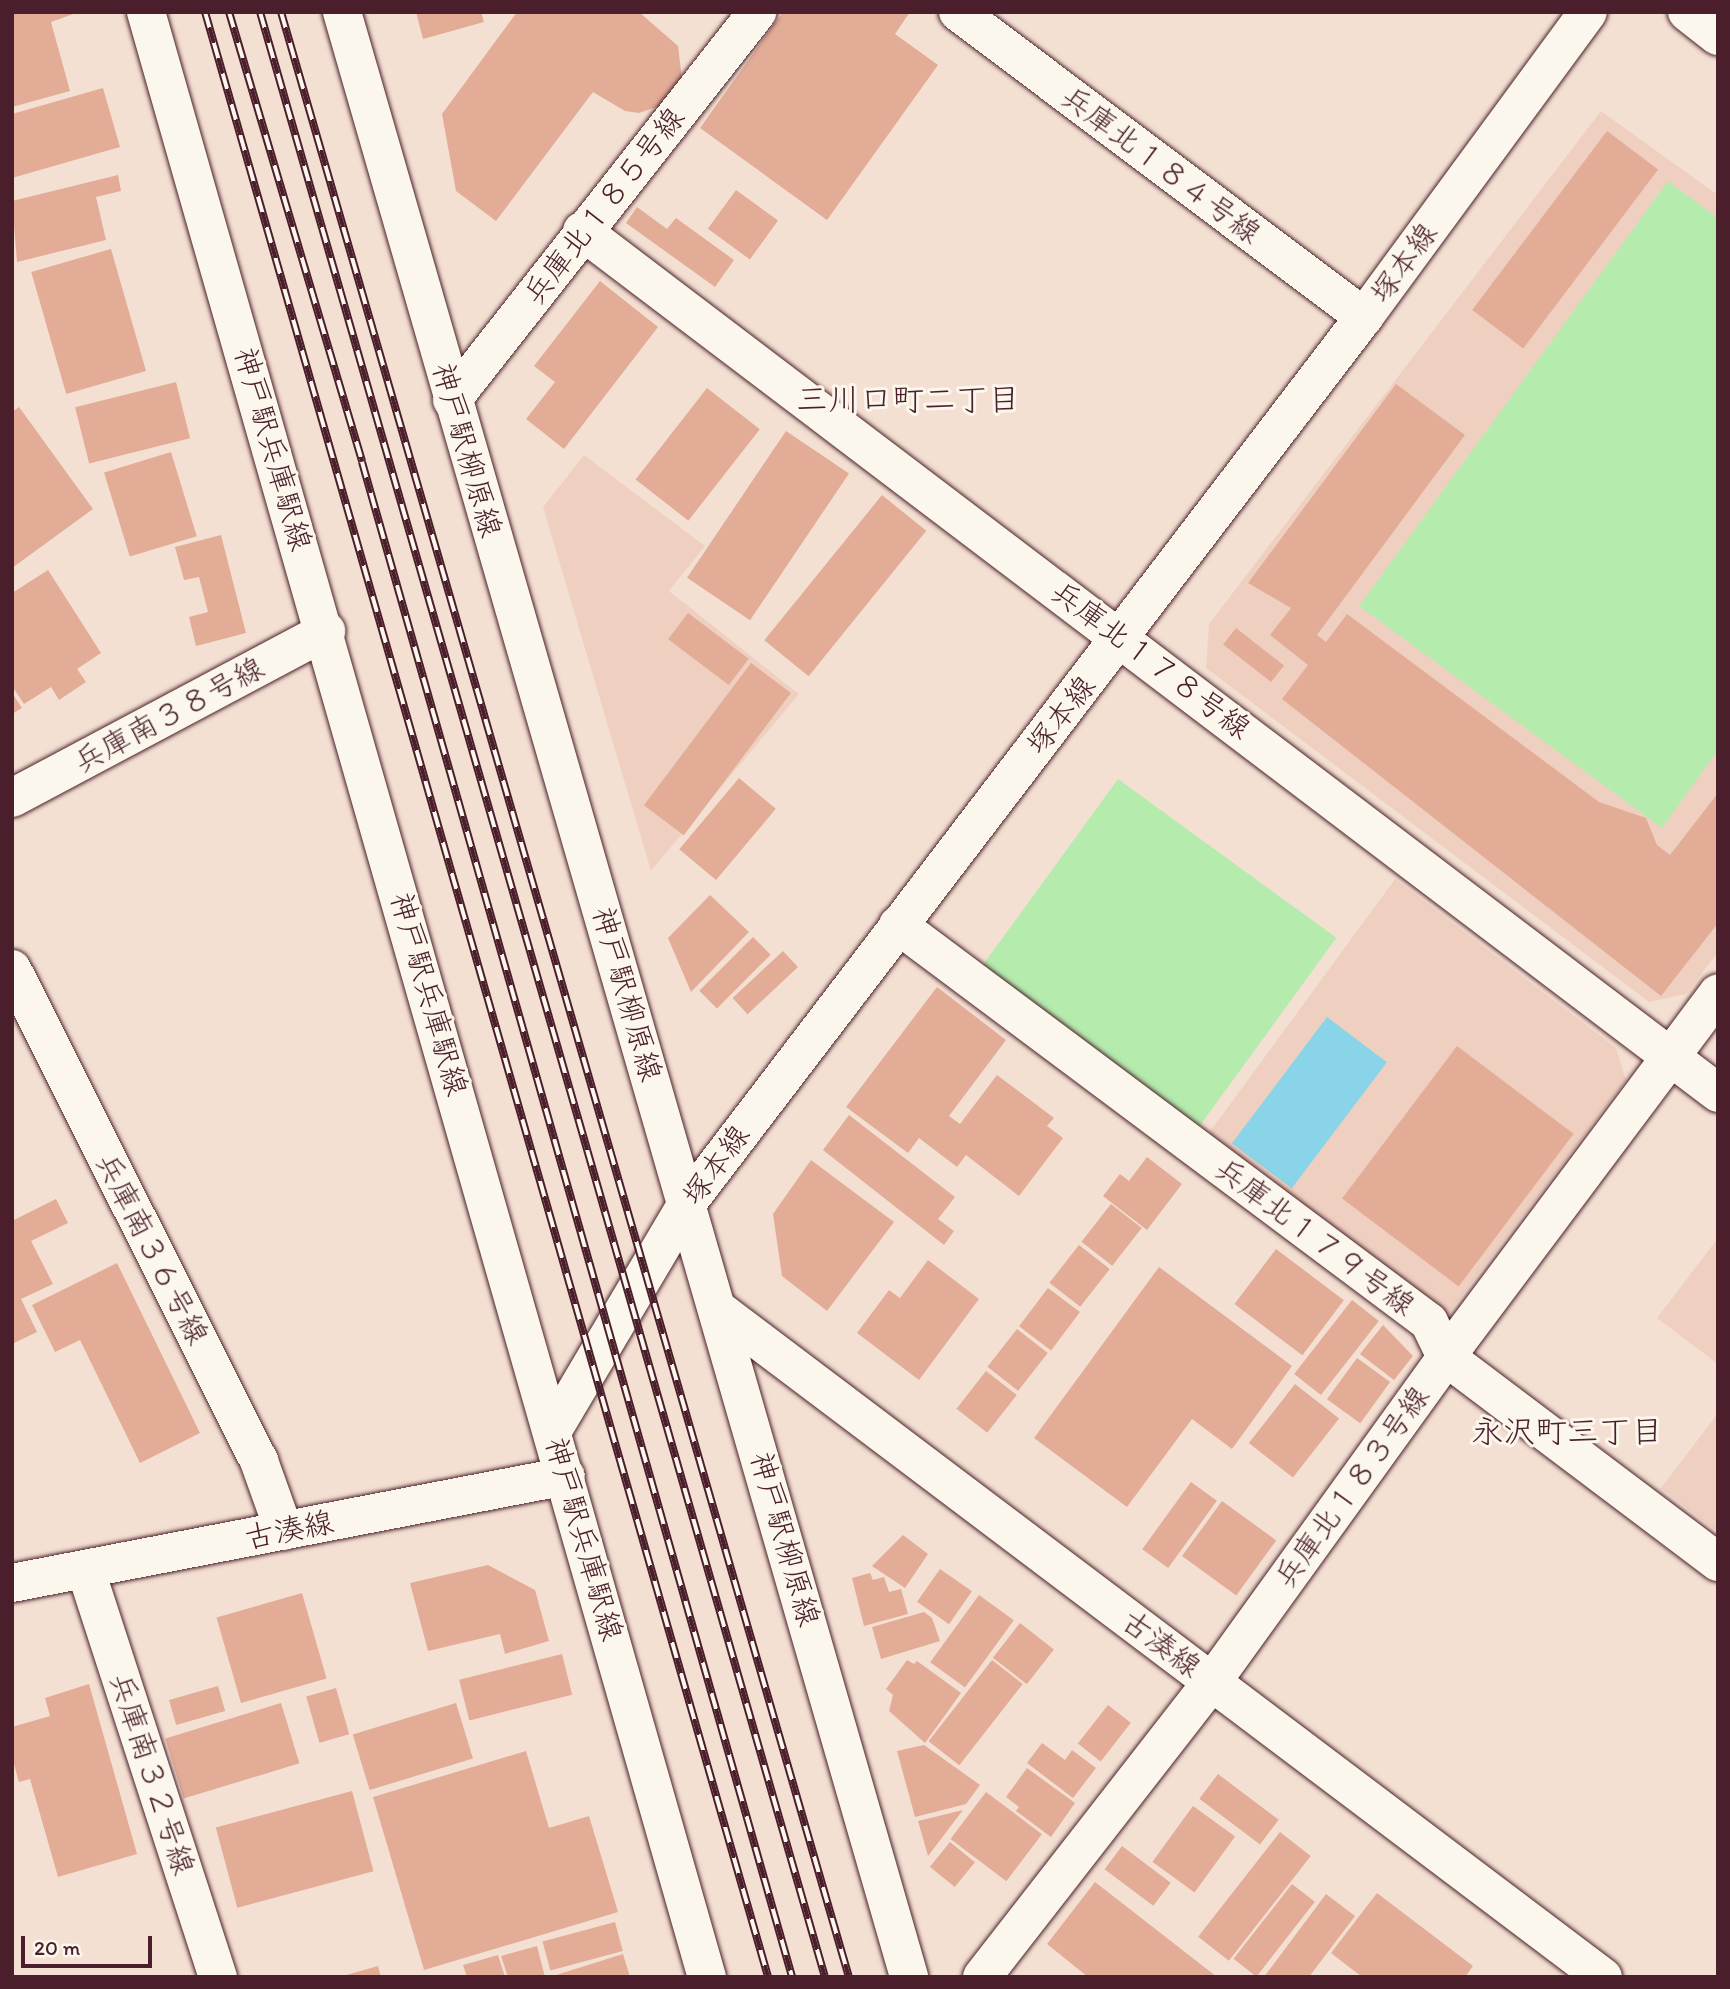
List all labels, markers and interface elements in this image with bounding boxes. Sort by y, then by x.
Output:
street label: 兵庫北１８４号線 [1054,78,1268,252]
street label: 兵庫北１８５号線 [516,100,692,312]
street label: 塚本線 [1363,216,1445,310]
street label: 神戸駅兵庫駅線 [227,343,319,555]
street label: 神戸駅柳原線 [425,359,509,541]
district label: 三川口町二丁目 [796,380,1020,418]
street label: 兵庫北１７８号線 [1044,573,1258,747]
street label: 兵庫南３８号線 [68,650,270,780]
street label: 塚本線 [1019,668,1103,762]
street label: 神戸駅兵庫駅線 [383,888,475,1100]
street label: 神戸駅柳原線 [585,903,669,1085]
street label: 塚本線 [675,1118,757,1212]
street label: 兵庫南３６号線 [88,1147,216,1351]
street label: 兵庫北１７９号線 [1208,1150,1422,1324]
street label: 兵庫北１８３号線 [1267,1379,1437,1595]
district label: 永沢町三丁目 [1471,1412,1663,1450]
street label: 神戸駅兵庫駅線 [538,1433,630,1645]
street label: 神戸駅柳原線 [743,1448,827,1630]
street label: 古湊線 [241,1504,337,1556]
street label: 古湊線 [1114,1603,1208,1685]
street label: 兵庫南３２号線 [102,1669,202,1879]
scale bar [24,1923,156,1967]
text: 20 m [34,1935,80,1960]

